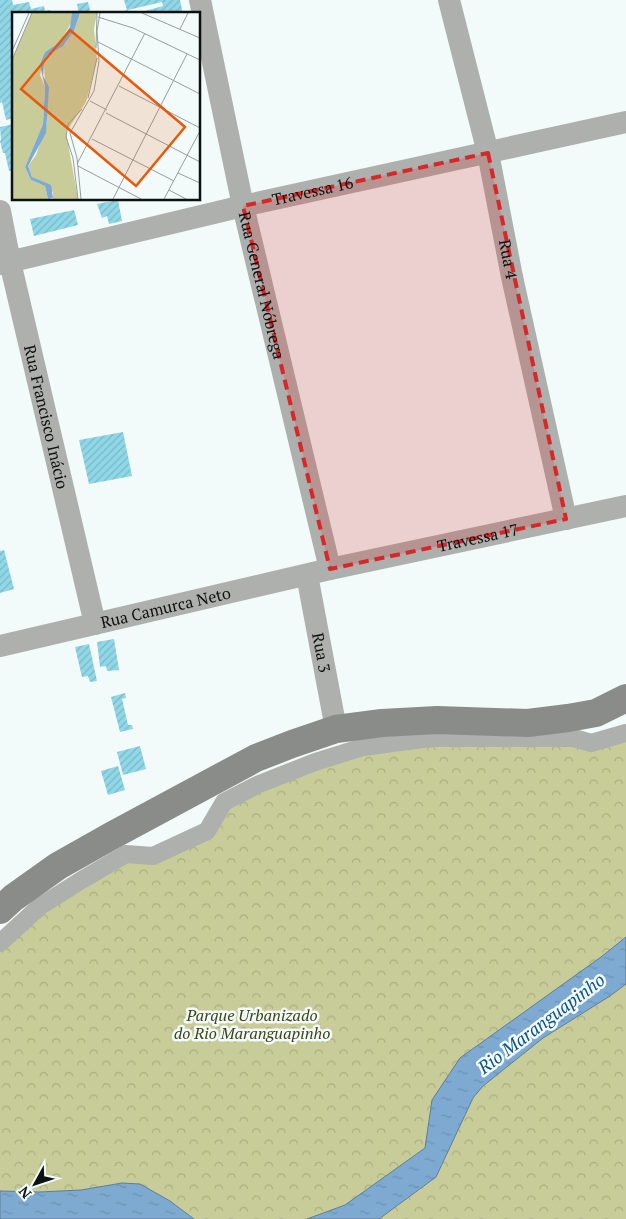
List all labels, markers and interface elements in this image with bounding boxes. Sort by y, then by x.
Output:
inset map [12,12,200,200]
street label: Travessa 16 [270,171,356,210]
street label: Rua General Nóbrega [234,209,290,361]
street label: Rua 4 [494,237,523,281]
street label: Rua Francisco Inácio [19,343,74,491]
street label: Travessa 17 [435,518,520,557]
street label: Rua Camurca Neto [98,582,233,633]
street label: Rua 3 [307,631,336,674]
water label: Rio Maranguapinho [472,967,609,1079]
park label: Parque Urbanizado do Rio Maranguapinho [174,1004,330,1044]
north arrow [10,1159,60,1209]
text: N [14,1182,35,1203]

